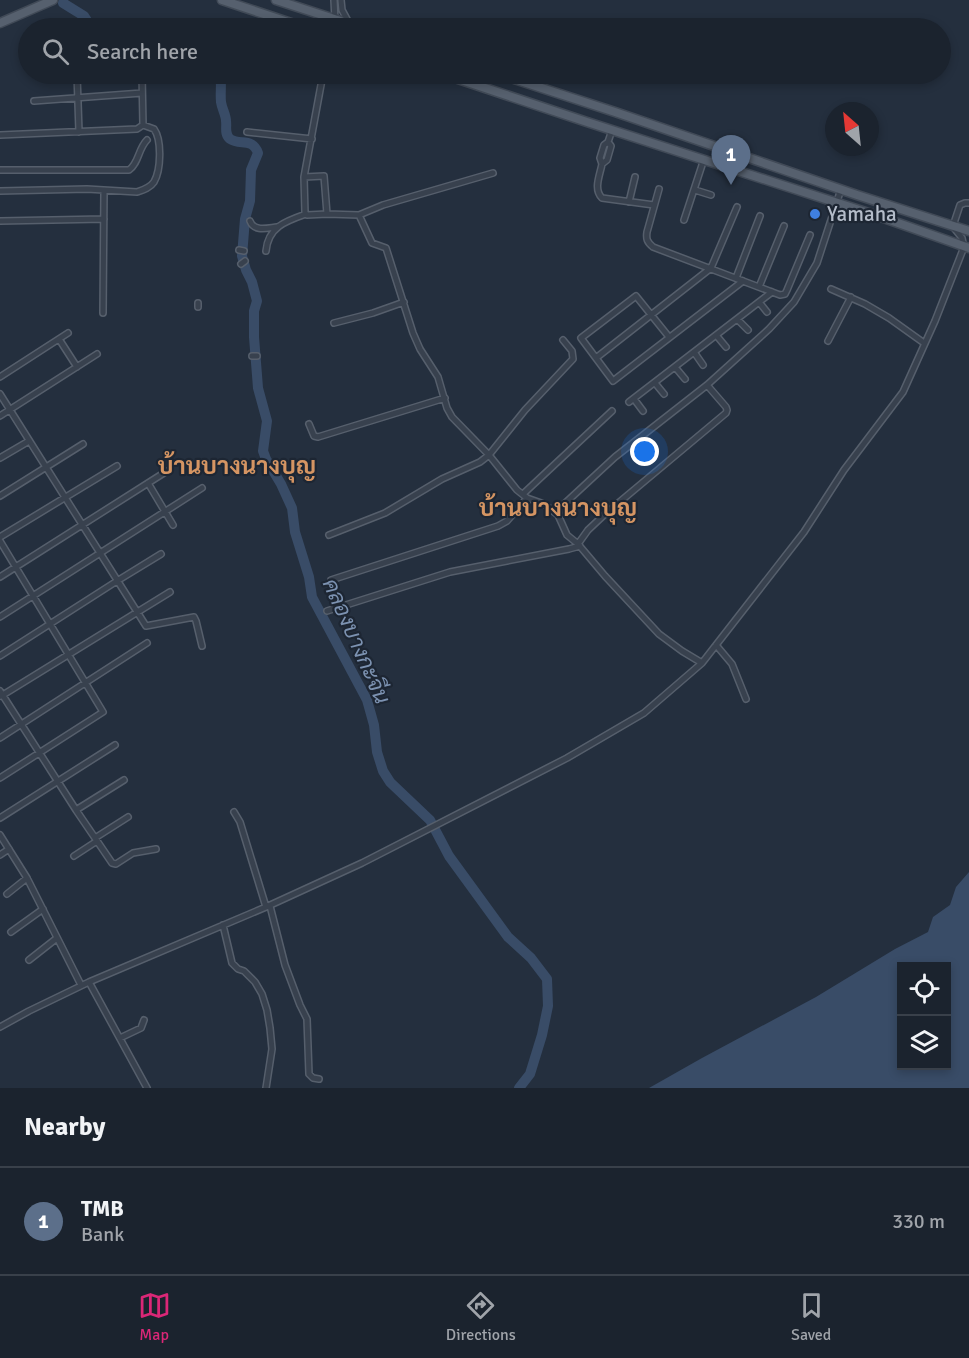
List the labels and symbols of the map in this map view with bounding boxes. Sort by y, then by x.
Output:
north arrow [825,102,879,156]
pin: 1 [712,136,750,185]
place label: Yamaha [827,201,897,227]
marker: Yamaha [808,207,822,221]
your location [630,437,659,466]
district label: บ้านบางนางบุญ [158,450,316,483]
district label: บ้านบางนางบุญ [479,492,637,525]
water label: คลองบางกะจีน [317,574,396,708]

